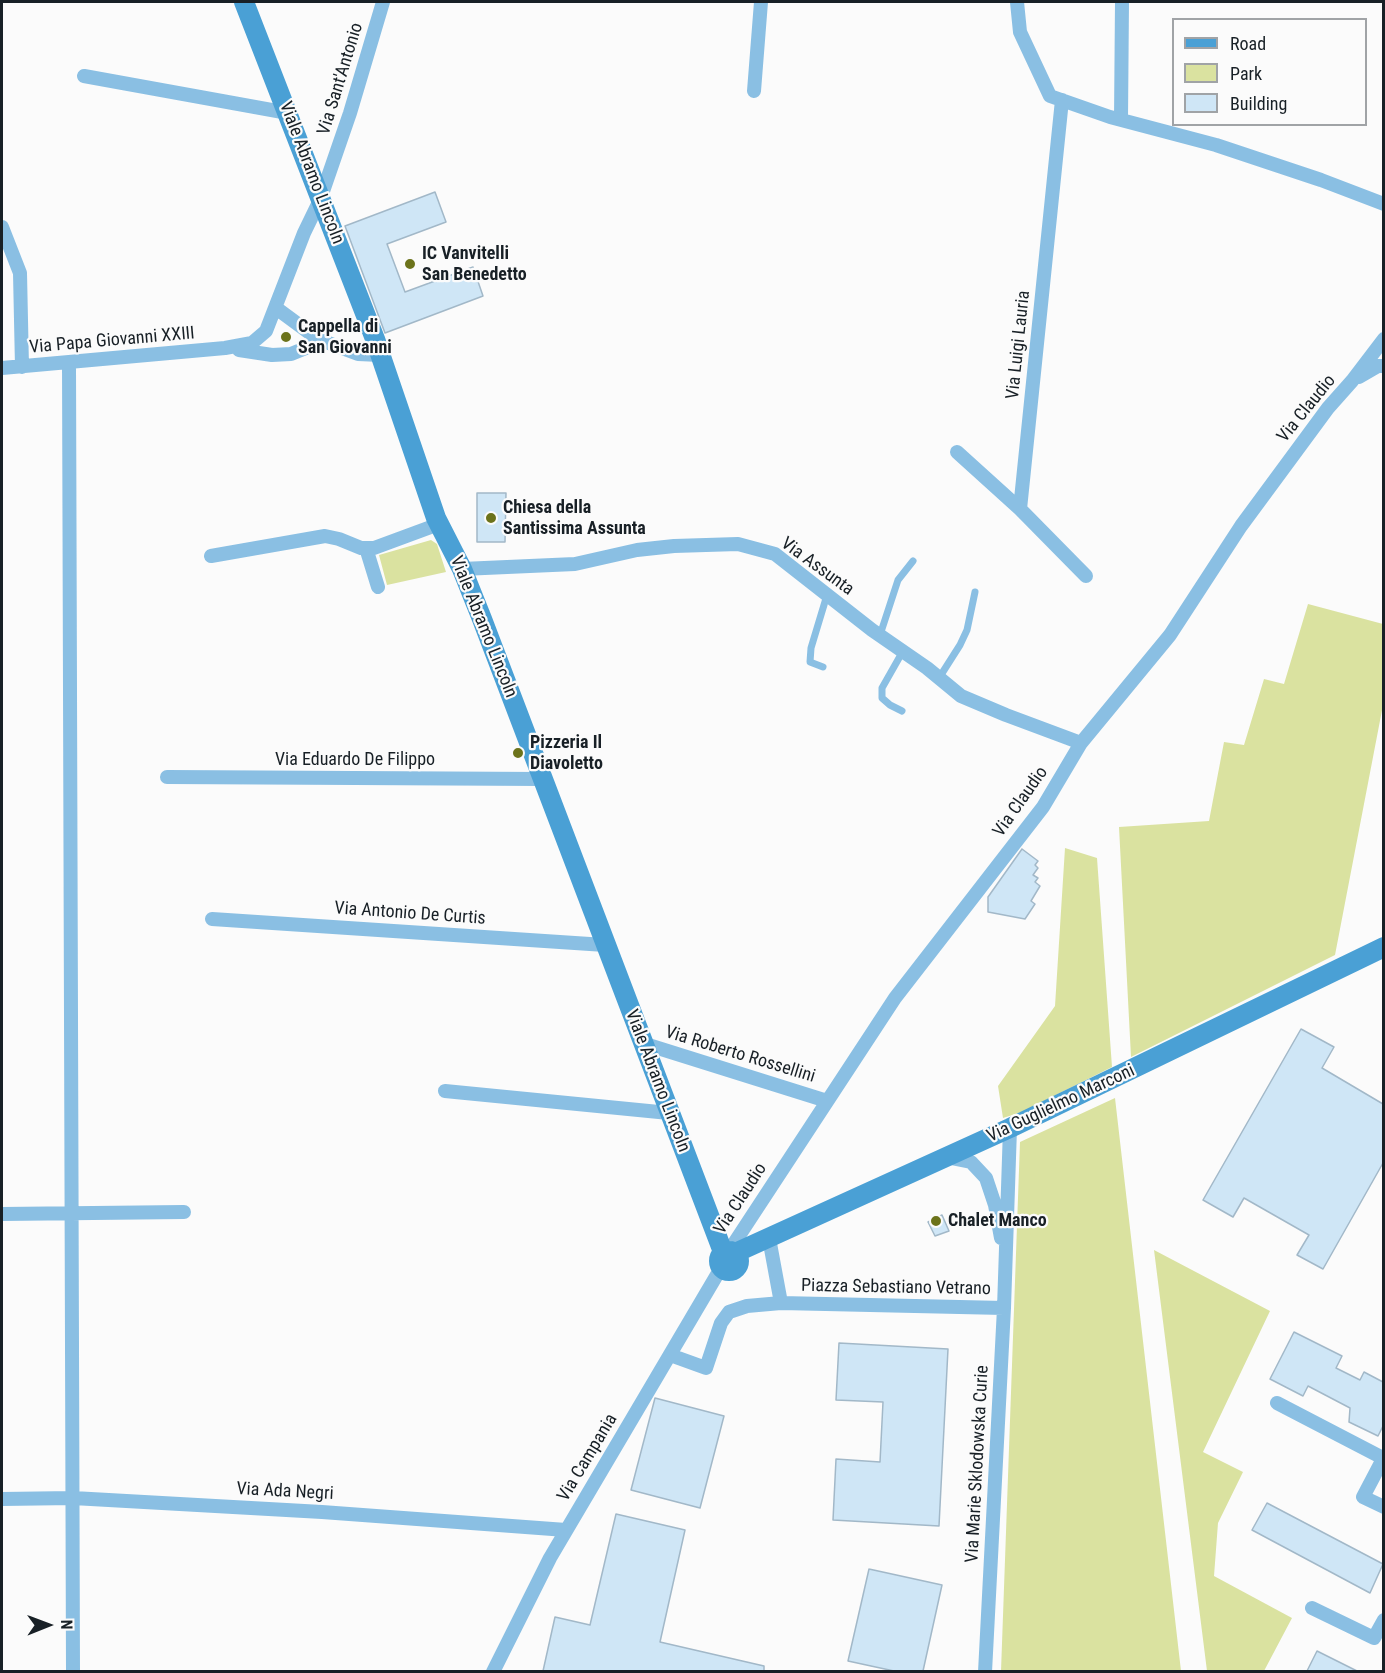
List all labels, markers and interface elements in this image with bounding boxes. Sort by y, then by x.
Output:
legend [1172,18,1367,126]
street label: Via Sant'Antonio [314,20,368,138]
text: Road [1230,33,1266,54]
text: Park [1230,63,1262,84]
text: Building [1230,93,1287,114]
street label: Viale Abramo Lincoln [274,99,348,247]
place label: IC Vanvitelli San Benedetto [422,243,527,286]
marker: IC Vanvitelli San Benedetto [403,257,417,271]
street label: Via Luigi Lauria [1003,290,1035,400]
place label: Cappella di San Giovanni [298,316,392,358]
street label: Via Papa Giovanni XXIII [28,323,196,359]
marker: Cappella di San Giovanni [279,330,293,344]
street label: Via Claudio [1273,371,1341,447]
place label: Chiesa della Santissima Assunta [503,497,646,540]
marker: Chiesa della Santissima Assunta [484,511,498,525]
street label: Via Assunta [776,533,858,601]
street label: Viale Abramo Lincoln [445,553,521,701]
place label: Pizzeria Il Diavoletto [530,732,603,774]
marker: Pizzeria Il Diavoletto [511,746,525,760]
street label: Via Eduardo De Filippo [275,749,435,771]
street label: Via Claudio [989,763,1053,841]
street label: Via Antonio De Curtis [334,898,486,930]
street label: Viale Abramo Lincoln [620,1007,694,1155]
street label: Via Roberto Rossellini [662,1022,818,1088]
street label: Via Guglielmo Marconi [984,1060,1138,1148]
street label: Via Claudio [710,1159,772,1239]
place label: Chalet Manco [948,1210,1047,1232]
marker: Chalet Manco [929,1214,943,1228]
street label: Piazza Sebastiano Vetrano [801,1276,991,1300]
street label: Via Marie Sklodowska Curie [962,1365,994,1563]
street label: Via Campania [553,1410,623,1506]
street label: Via Ada Negri [236,1479,334,1505]
north arrow [18,1595,78,1655]
text: N [57,1620,76,1630]

